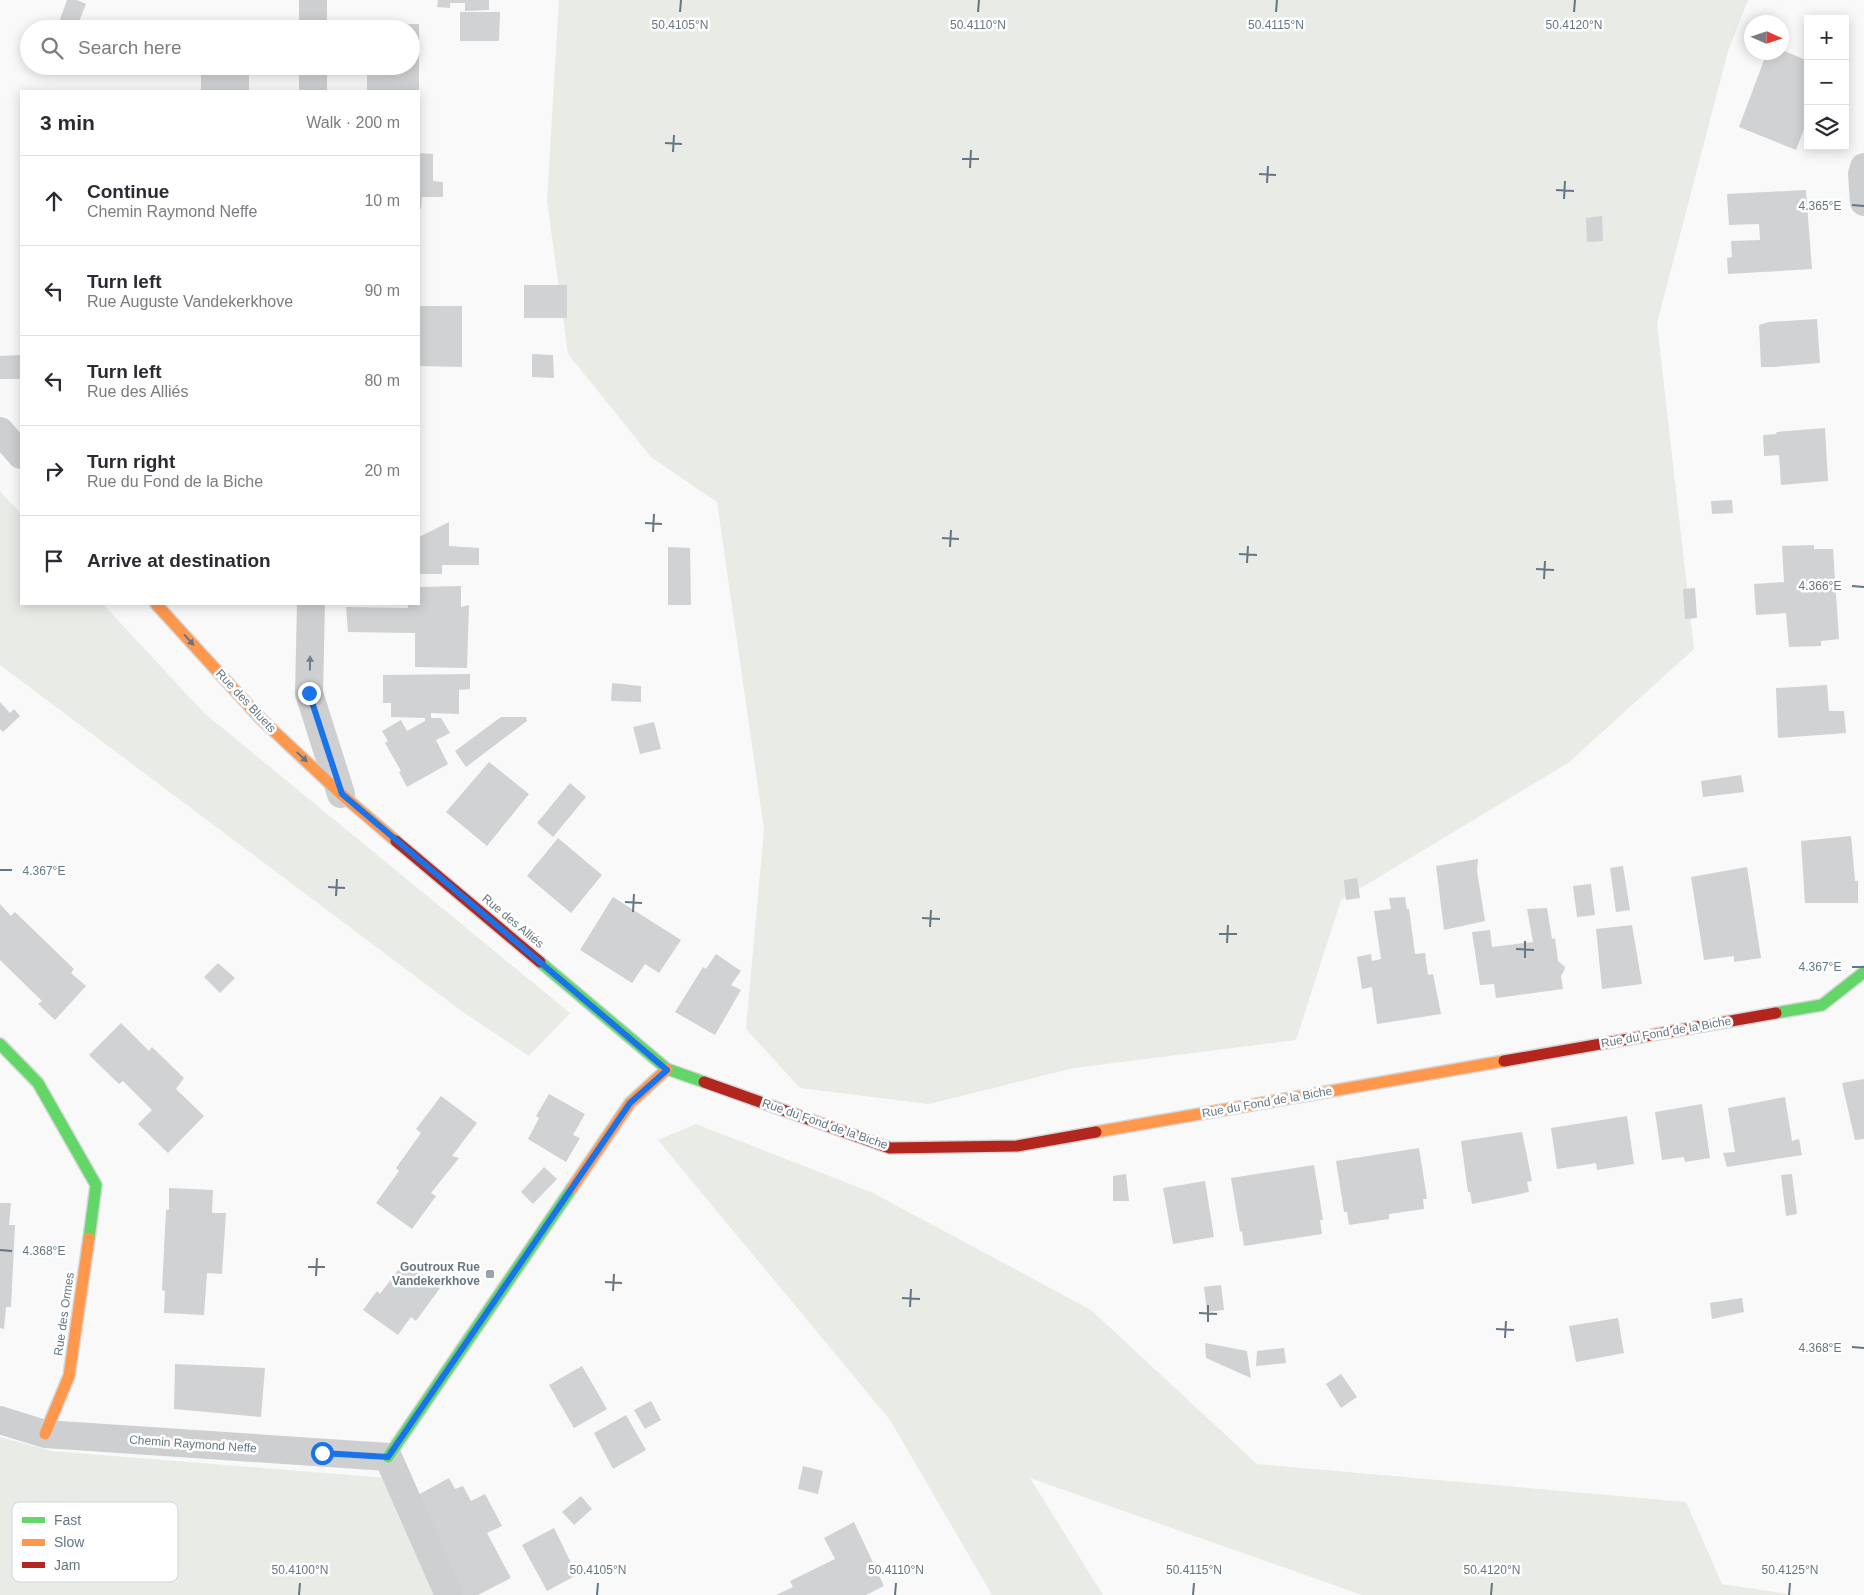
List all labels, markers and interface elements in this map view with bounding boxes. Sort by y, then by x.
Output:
north arrow [1744,15,1789,60]
map controls [1804,15,1849,150]
button: + [1804,15,1849,60]
text: 50.4105°N [652,18,708,32]
text: 50.4110°N [950,18,1006,32]
text: 50.4115°N [1248,18,1304,32]
text: 50.4120°N [1546,18,1602,32]
search box [20,20,420,75]
icon: search [38,34,66,62]
text: Search here [78,37,182,58]
button: − [1804,60,1849,105]
button: layers [1804,105,1849,150]
text: 3 min [40,111,95,134]
text: Walk · 200 m [306,114,400,131]
text: Continue [87,181,169,202]
icon: ahead [40,187,68,215]
text: 10 m [364,192,400,209]
text: 4.365°E [1799,199,1841,213]
text: Chemin Raymond Neffe [87,203,257,220]
text: Turn left [87,271,162,292]
icon: left [40,277,68,305]
text: 90 m [364,282,400,299]
text: Rue Auguste Vandekerkhove [87,293,293,310]
text: Turn left [87,361,162,382]
icon: left [40,367,68,395]
text: 80 m [364,372,400,389]
text: Rue des Alliés [87,383,188,400]
text: Turn right [87,451,175,472]
icon: right [40,457,68,485]
text: 20 m [364,462,400,479]
text: Rue du Fond de la Biche [87,473,263,490]
icon: arrive [40,547,68,575]
text: Arrive at destination [87,550,271,571]
text: 4.366°E [1799,579,1841,593]
one-way arrow [183,633,195,645]
one-way arrow [306,654,314,670]
street label: Rue des Bluets [213,666,279,736]
route end [298,682,321,705]
one-way arrow [295,751,307,763]
text: 4.367°E [23,864,65,878]
street label: Rue des Alliés [479,891,547,951]
text: 4.367°E [1799,960,1841,974]
street label: Rue du Fond de la Biche [1600,1014,1733,1050]
street label: Rue du Fond de la Biche [1201,1084,1334,1120]
street label: Rue du Fond de la Biche [760,1096,890,1152]
text: 4.368°E [23,1244,65,1258]
place label: Goutroux Rue Vandekerkhove [392,1260,480,1288]
marker: Goutroux Rue Vandekerkhove [484,1268,496,1280]
street label: Rue des Ormes [51,1271,77,1357]
text: 4.368°E [1799,1341,1841,1355]
street label: Chemin Raymond Neffe [129,1433,258,1455]
route start [311,1442,334,1465]
legend [12,1502,178,1582]
text: Fast [54,1512,81,1528]
text: Slow [54,1534,85,1550]
text: Jam [54,1557,80,1573]
text: 50.4100°N [272,1563,328,1577]
text: 50.4105°N [570,1563,626,1577]
text: 50.4110°N [868,1563,924,1577]
text: 50.4115°N [1166,1563,1222,1577]
text: 50.4120°N [1464,1563,1520,1577]
text: 50.4125°N [1762,1563,1818,1577]

